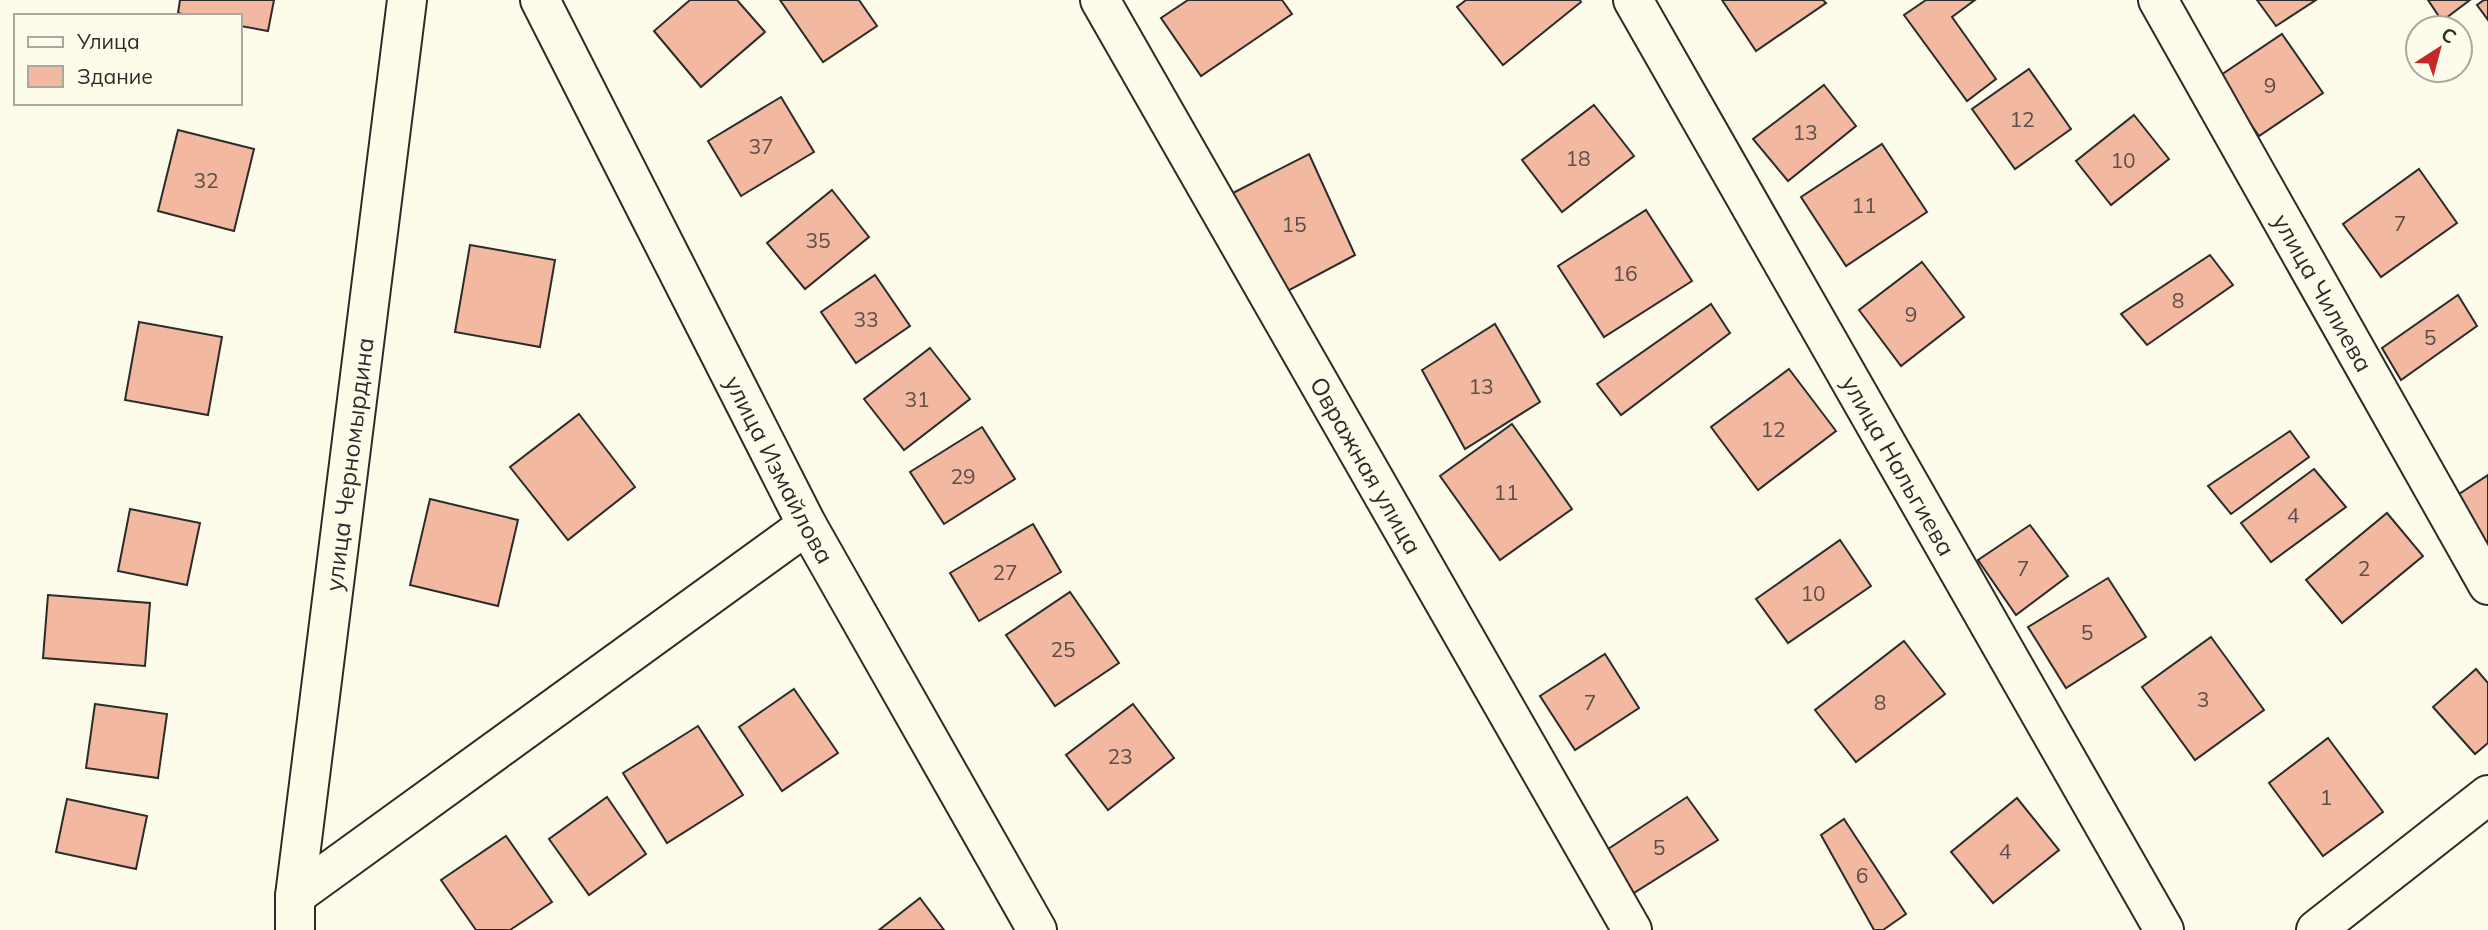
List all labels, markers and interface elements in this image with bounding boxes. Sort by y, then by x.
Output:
legend [14,14,242,105]
north arrow [2404,14,2474,84]
text: С [2437,22,2461,49]
text: Улица [76,28,140,54]
text: Здание [77,63,153,89]
house number: 9 [2264,72,2276,98]
house number: 12 [2009,106,2035,132]
house number: 13 [1792,119,1818,145]
house number: 37 [748,133,774,159]
house number: 18 [1565,145,1591,171]
house number: 10 [2110,147,2136,173]
house number: 32 [193,167,219,193]
house number: 11 [1851,192,1877,218]
street label: улица Чилиева [2267,208,2380,377]
house number: 7 [2394,210,2406,236]
house number: 15 [1281,211,1307,237]
house number: 35 [805,227,831,253]
house number: 16 [1612,260,1638,286]
house number: 8 [2172,287,2184,313]
house number: 9 [1905,301,1917,327]
house number: 33 [853,306,879,332]
house number: 5 [2424,324,2436,350]
street label: улица Черномырдина [318,336,380,593]
street label: улица Измайлова [718,370,841,569]
street label: улица Нальгиева [1835,370,1962,561]
street label: Овражная улица [1304,371,1429,559]
house number: 13 [1468,373,1494,399]
house number: 31 [904,386,930,412]
house number: 12 [1760,416,1786,442]
house number: 29 [950,463,976,489]
house number: 11 [1493,479,1519,505]
house number: 4 [2287,502,2300,528]
house number: 7 [2017,555,2029,581]
house number: 2 [2358,555,2370,581]
house number: 27 [992,559,1018,585]
house number: 10 [1800,580,1826,606]
house number: 5 [2081,619,2093,645]
house number: 25 [1050,636,1076,662]
house number: 3 [2197,686,2209,712]
house number: 7 [1584,689,1596,715]
house number: 8 [1874,689,1886,715]
house number: 23 [1107,743,1133,769]
house number: 1 [2320,784,2332,810]
house number: 5 [1653,834,1665,860]
house number: 4 [1999,838,2012,864]
house number: 6 [1856,862,1868,888]

